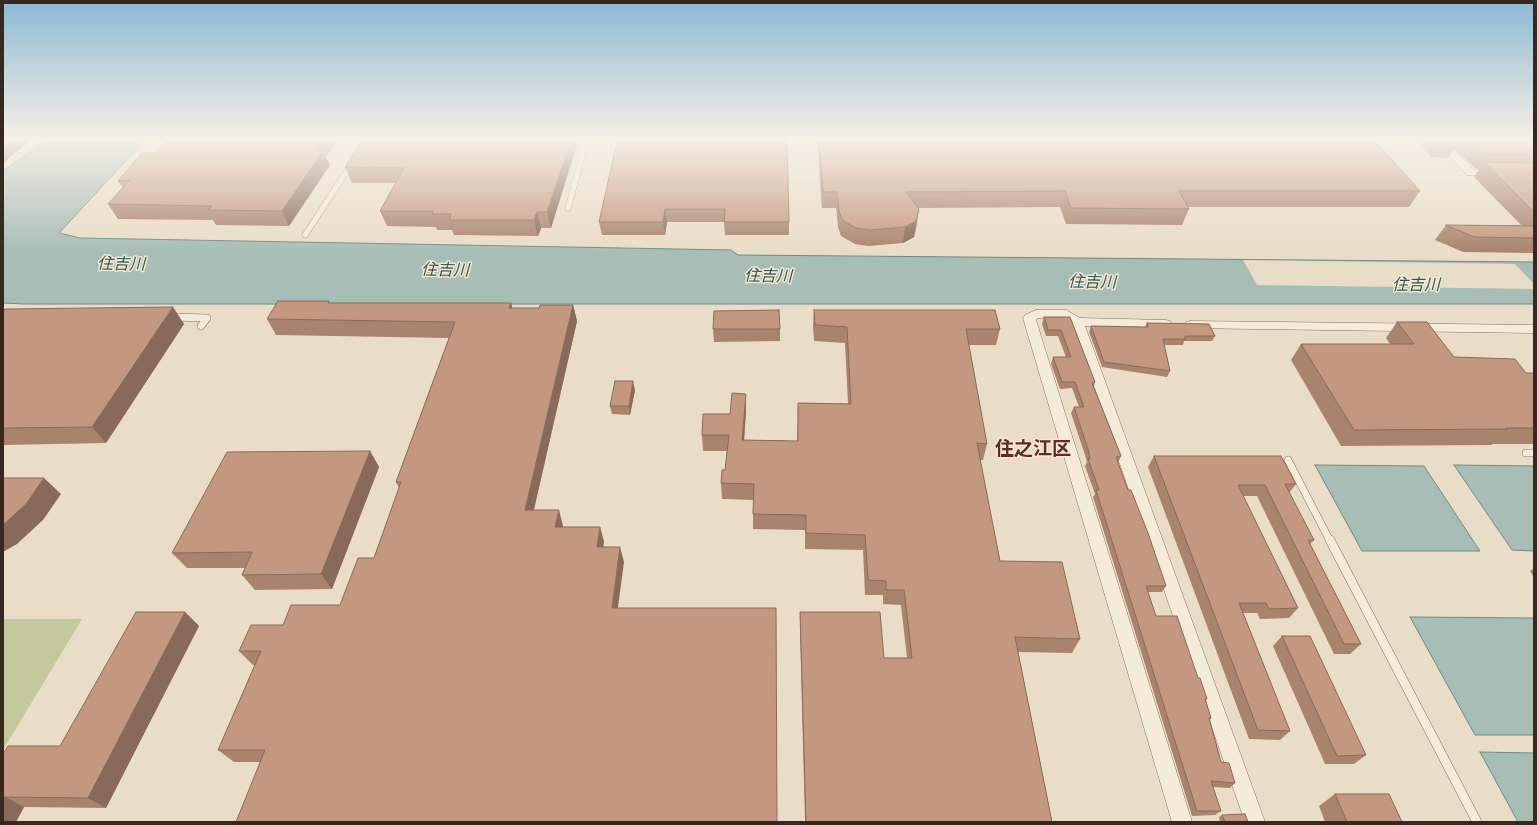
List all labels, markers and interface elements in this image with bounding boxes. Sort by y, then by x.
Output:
water label: 住吉川 [97,256,145,276]
water label: 住吉川 [421,262,469,282]
water label: 住吉川 [744,268,792,288]
water label: 住吉川 [1068,274,1116,294]
water label: 住吉川 [1392,277,1440,297]
district label: 住之江区 [995,440,1071,462]

